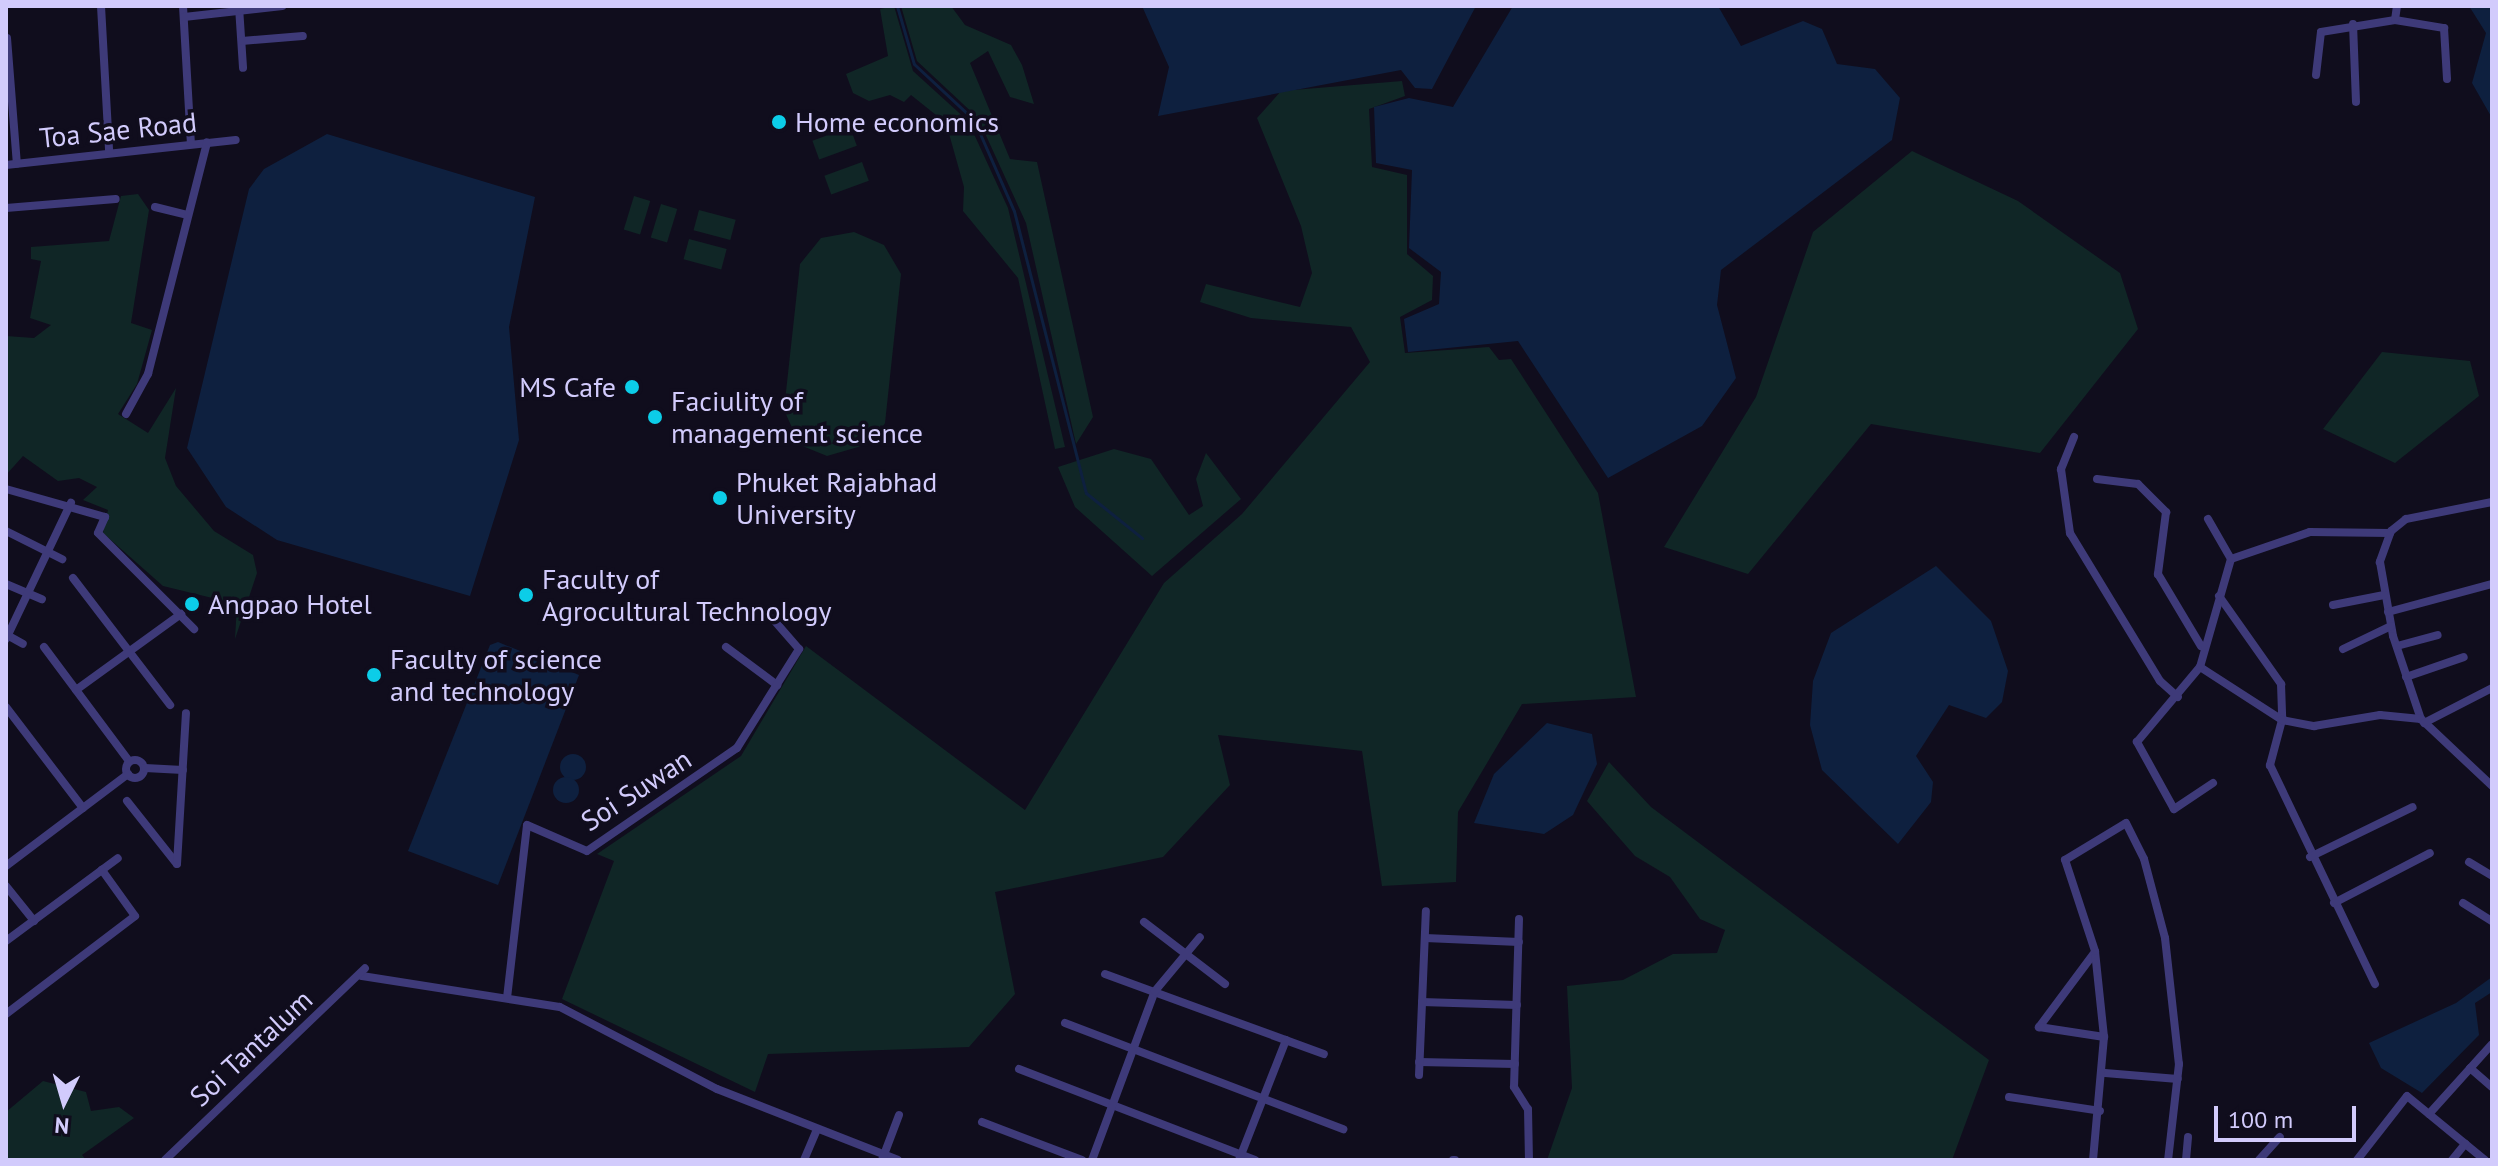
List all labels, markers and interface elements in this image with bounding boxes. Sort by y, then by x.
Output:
street label: Toa Sae Road [38,105,198,155]
place label: Home economics [795,105,999,139]
marker: Home economics [770,113,788,131]
place label: MS Cafe [519,370,616,404]
marker: MS Cafe [623,378,641,396]
place label: Faciulity of management science [671,384,923,450]
marker: Faciulity of management science [646,408,664,426]
place label: Phuket Rajabhad University [736,465,937,531]
marker: Phuket Rajabhad University [711,489,729,507]
place label: Faculty of Agrocultural Technology [542,562,833,628]
marker: Faculty of Agrocultural Technology [517,586,535,604]
place label: Angpao Hotel [208,587,372,621]
marker: Angpao Hotel [183,595,201,613]
place label: Faculty of science and technology [390,642,603,708]
marker: Faculty of science and technology [365,666,383,684]
street label: Soi Suwan [575,742,697,838]
street label: Soi Tantalum [182,983,320,1113]
north arrow [24,1062,104,1142]
scale bar [2218,1090,2360,1140]
text: 100 m [2228,1104,2293,1135]
text: N [53,1111,70,1140]

